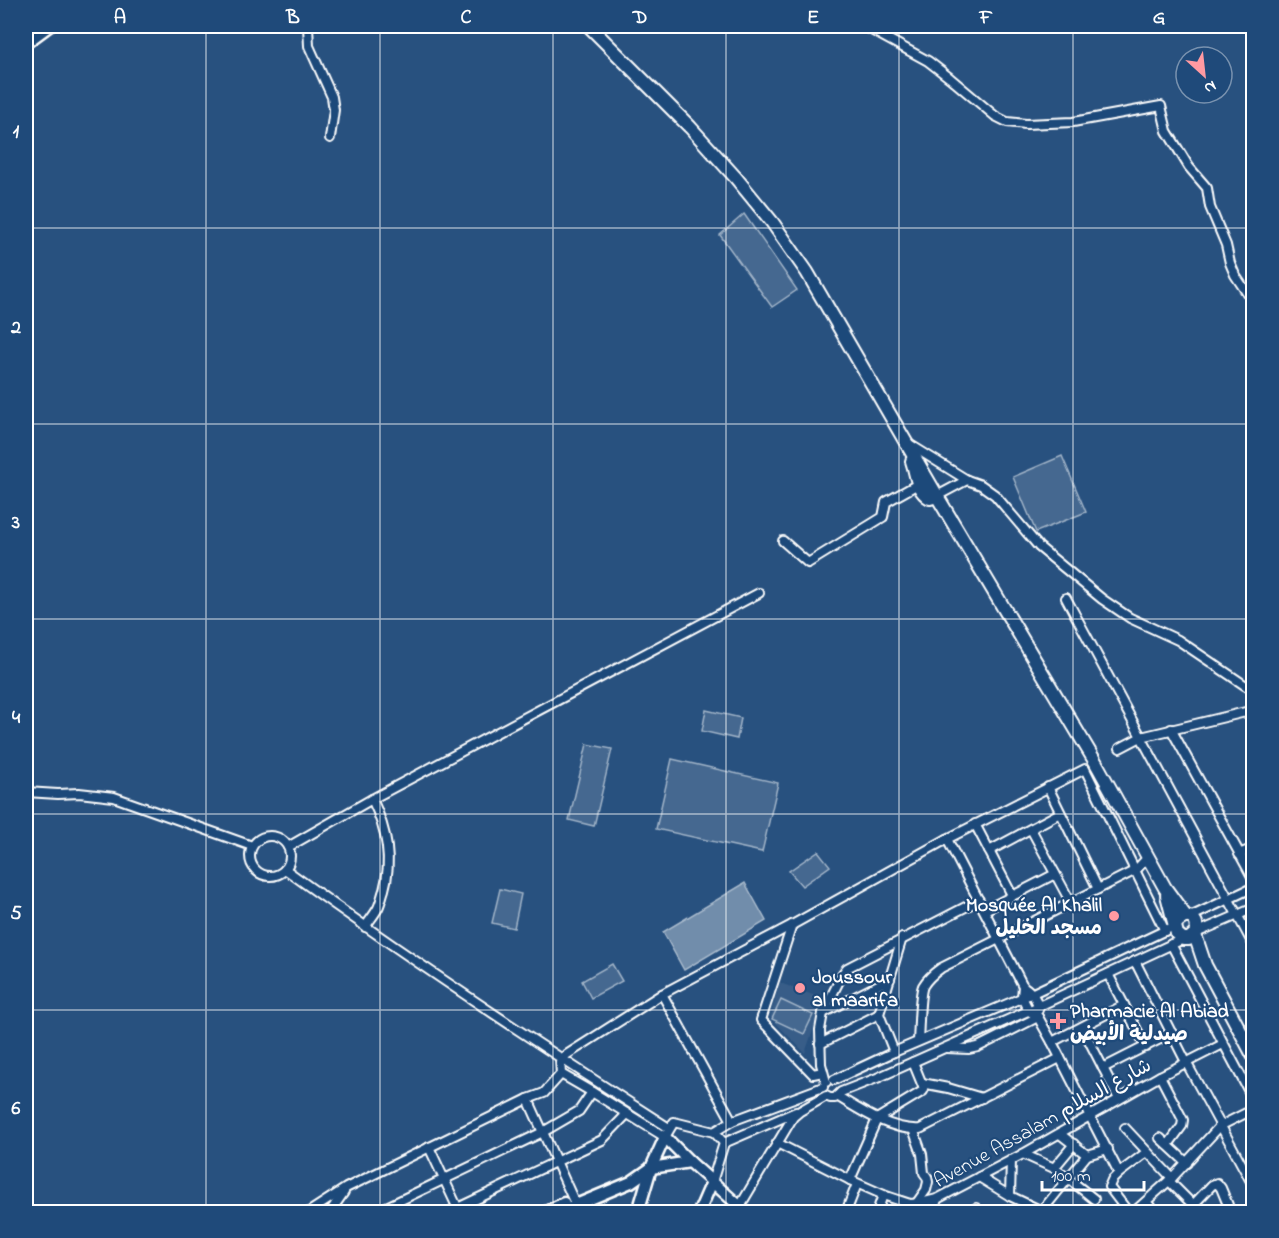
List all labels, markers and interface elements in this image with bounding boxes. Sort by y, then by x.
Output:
text: A [114,4,126,33]
text: B [285,4,300,33]
text: C [461,4,472,33]
text: D [632,4,647,33]
text: E [807,4,819,33]
text: F [979,4,993,33]
text: G [1153,4,1166,33]
north arrow [1174,45,1234,105]
text: N [1199,73,1220,100]
text: 1 [13,118,20,147]
text: 2 [10,314,21,343]
text: 3 [11,509,20,538]
text: 4 [12,704,21,733]
place label: Mosquée Al Khalil مسجد الخليل [966,892,1102,944]
text: 5 [10,900,22,929]
marker: Mosquée Al Khalil مسجد الخليل [1107,909,1121,923]
place label: Joussour al maarifa [812,964,898,1016]
marker: Joussour al maarifa [793,981,807,995]
place label: Pharmacie Al Abiad صيدلية الأبيض [1070,998,1230,1050]
marker: Pharmacie Al Abiad صيدلية الأبيض [1051,1014,1065,1028]
street label: Avenue Assalam شارع السلام [929,1052,1157,1196]
text: 6 [12,1095,21,1124]
scale bar [1042,1154,1144,1192]
text: 100 m [1051,1164,1091,1190]

